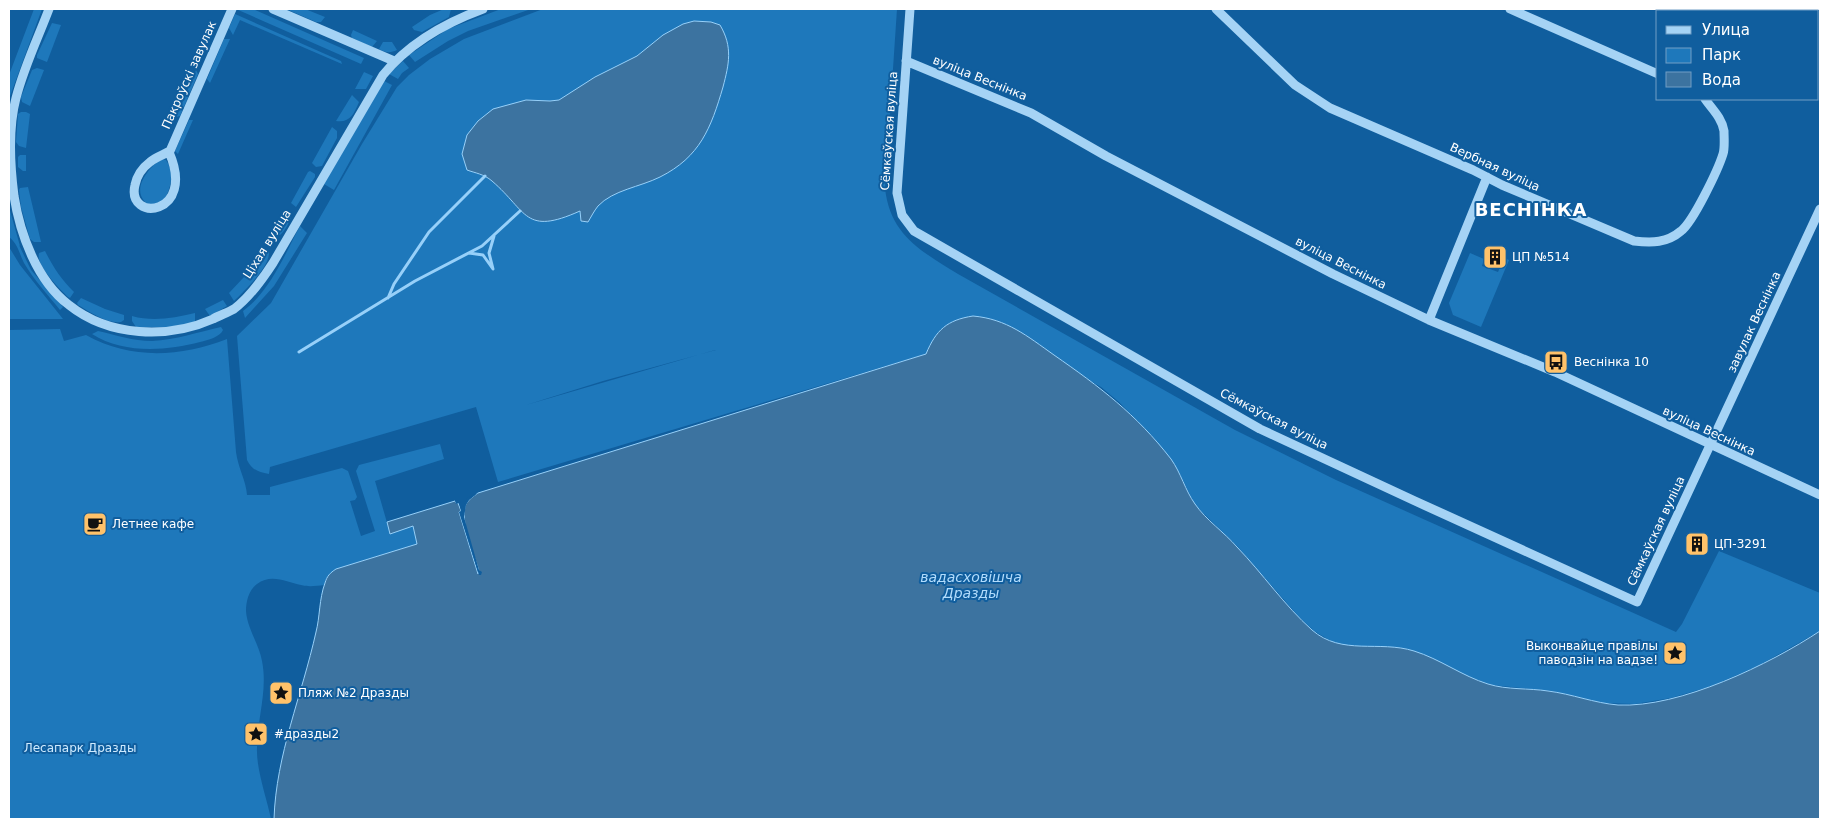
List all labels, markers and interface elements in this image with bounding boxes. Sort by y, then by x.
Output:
legend [1656,10,1819,100]
street label: Пакроўскі завулак [159,19,219,131]
text: Улица [1702,21,1750,39]
text: Парк [1702,46,1741,64]
street label: вуліца Веснінка [931,53,1029,103]
street label: Сёмкаўская вуліца [878,71,900,191]
text: Вода [1702,71,1741,89]
street label: Вербная вуліца [1448,140,1542,194]
district label: ВЕСНІНКА [1475,199,1587,220]
street label: Ціхая вуліца [240,207,294,281]
street label: вуліца Веснінка [1293,234,1389,292]
building icon: ЦП №514 [1482,244,1508,270]
place label: ЦП №514 [1512,250,1570,264]
street label: завулак Веснінка [1724,269,1784,375]
bus stop icon: Веснінка 10 [1543,349,1569,375]
place label: Веснінка 10 [1574,355,1649,369]
street label: Сёмкаўская вуліца [1218,386,1330,452]
street label: вуліца Веснінка [1661,403,1757,459]
street label: Сёмкаўская вуліца [1624,474,1688,588]
cafe icon: Летнее кафе [82,511,108,537]
place label: Летнее кафе [112,517,194,531]
building icon: ЦП-3291 [1684,531,1710,557]
place label: ЦП-3291 [1714,537,1767,551]
water label: вадасховішча Дразды [920,569,1022,601]
place label: Выконвайце правілы паводзін на вадзе! [1526,639,1658,667]
place icon: Выконвайце правілы паводзін на вадзе! [1662,640,1688,666]
place icon: Пляж №2 Дразды [268,680,294,706]
place label: Пляж №2 Дразды [298,686,409,700]
place icon: #дразды2 [243,721,269,747]
place label: #дразды2 [274,727,339,741]
park label: Лесапарк Дразды [24,741,136,755]

